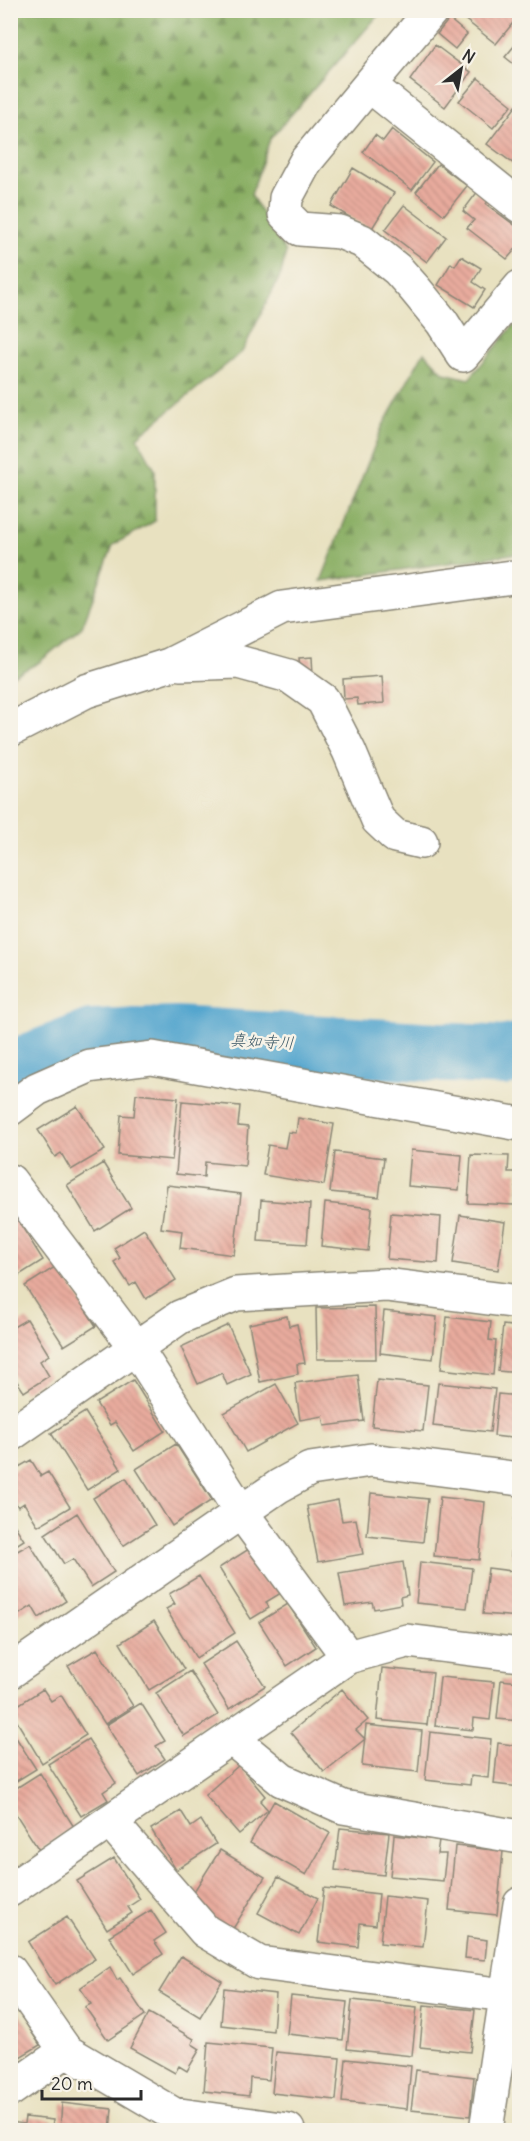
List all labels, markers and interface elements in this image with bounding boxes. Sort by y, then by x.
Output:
north arrow [431,39,491,99]
text: N [459,45,479,68]
water label: 真如寺川 [230,1029,294,1053]
scale bar [42,2063,141,2101]
text: 20 m [51,2072,93,2095]

